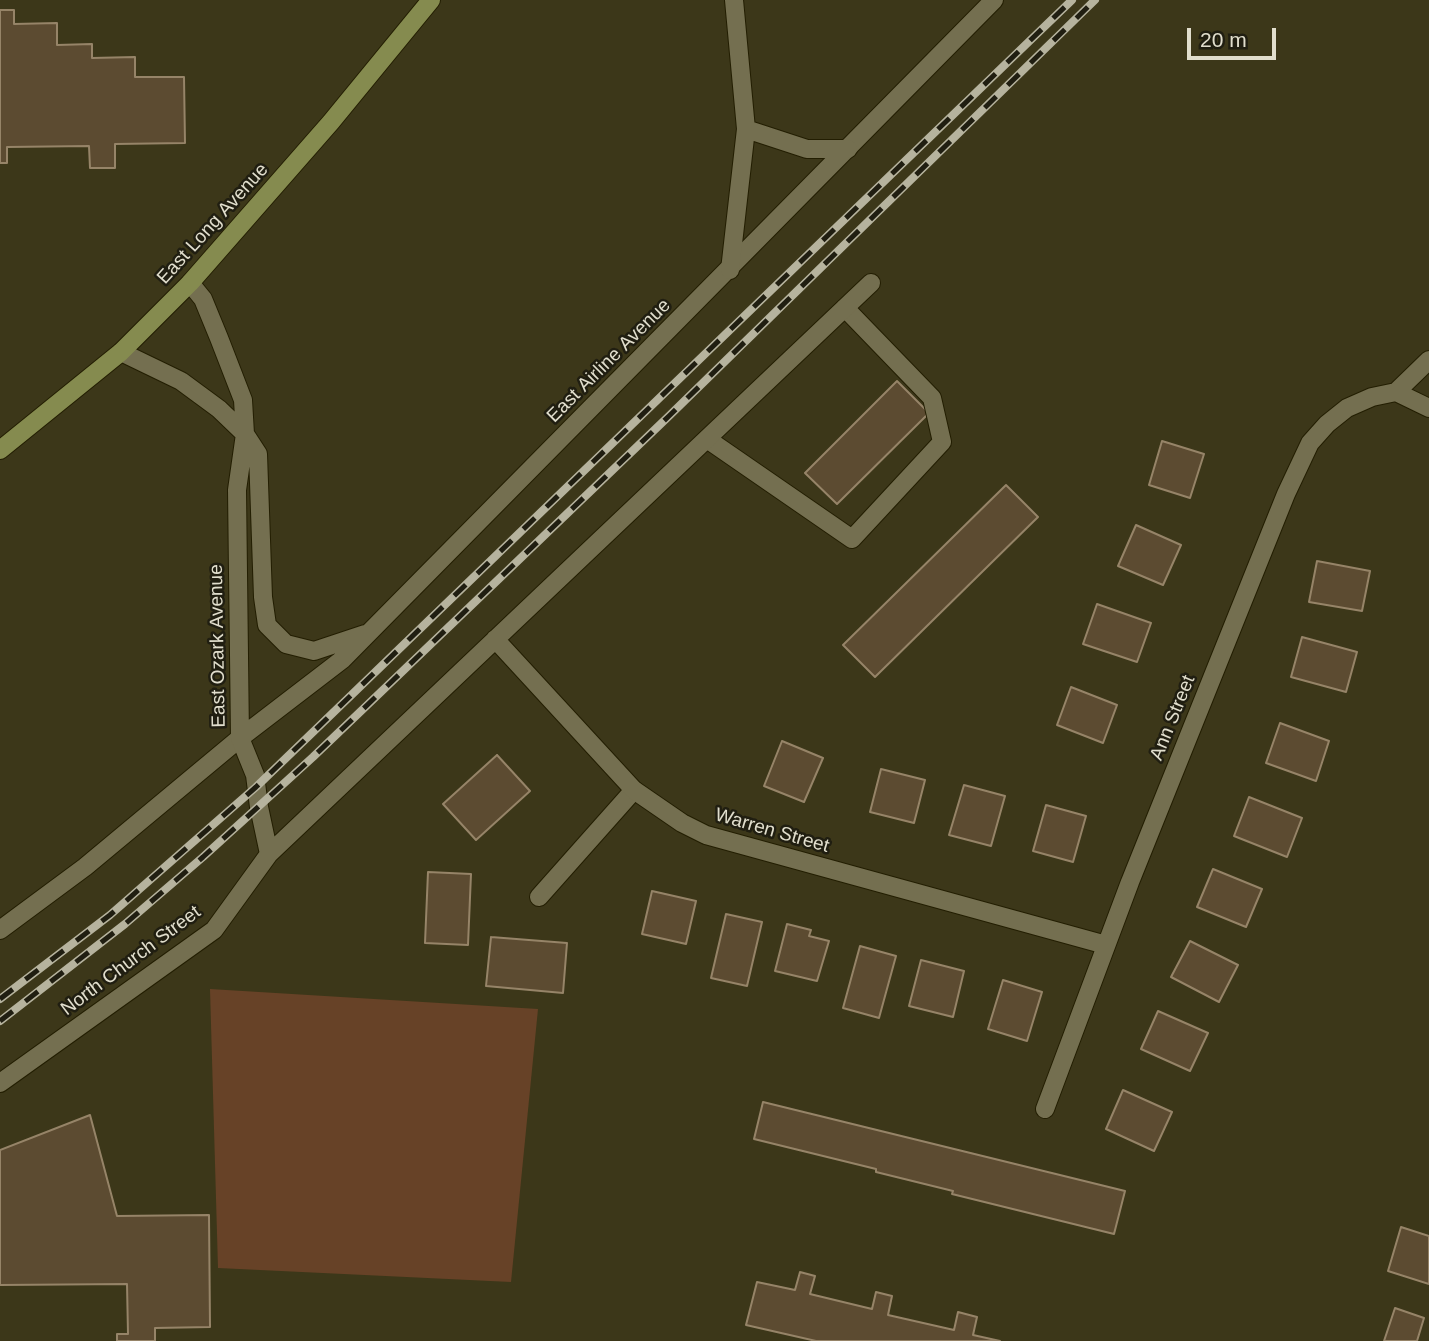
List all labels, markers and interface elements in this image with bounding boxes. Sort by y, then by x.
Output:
scale bar [1191,14,1280,58]
text: 20 m [1200,28,1247,51]
street label: East Long Avenue [153,159,273,289]
street label: East Airline Avenue [542,294,676,428]
street label: East Ozark Avenue [205,564,231,728]
street label: Ann Street [1146,672,1200,764]
street label: Warren Street [712,804,832,858]
street label: North Church Street [57,901,205,1021]

